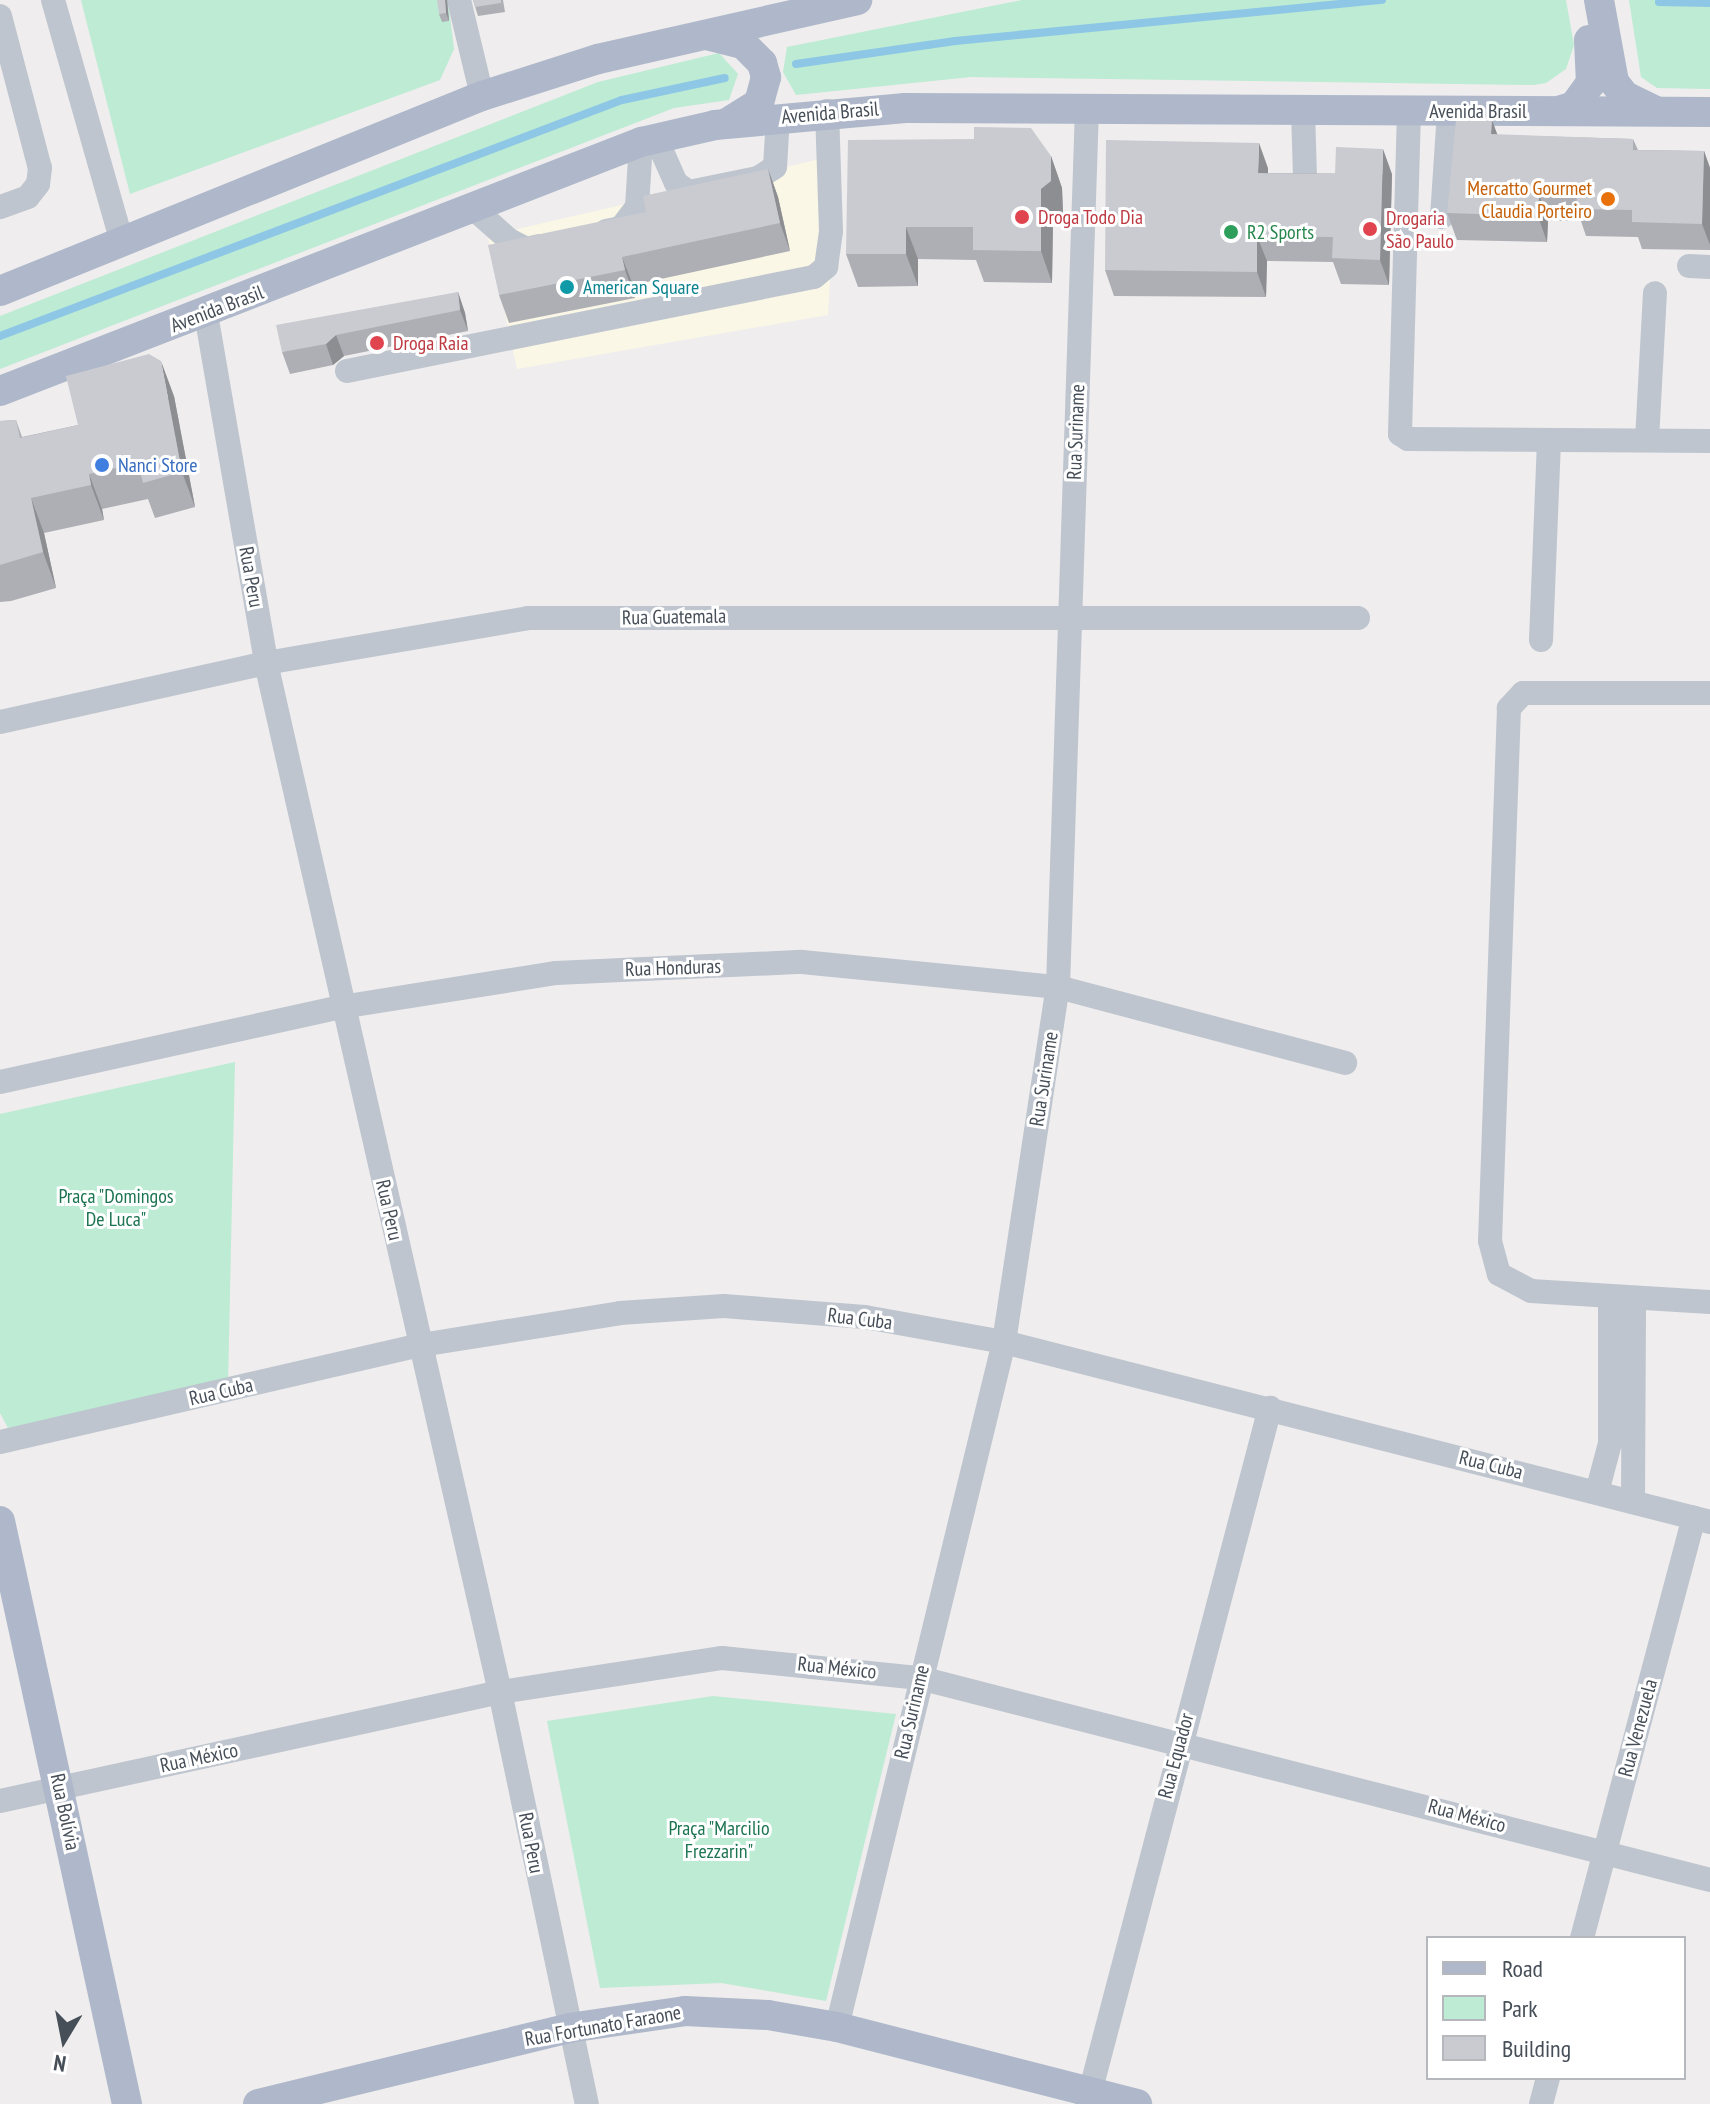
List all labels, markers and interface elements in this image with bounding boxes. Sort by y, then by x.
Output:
street label: Avenida Brasil [780,97,880,129]
street label: Avenida Brasil [1429,99,1527,123]
place label: Mercatto Gourmet Claudia Porteiro [1467,176,1592,223]
marker: Mercatto Gourmet Claudia Porteiro [1599,190,1617,208]
place label: Droga Todo Dia [1038,205,1143,229]
place label: Drogaria São Paulo [1386,206,1454,253]
marker: Droga Todo Dia [1013,208,1031,226]
place label: R2 Sports [1247,220,1314,244]
marker: Drogaria São Paulo [1361,220,1379,238]
marker: R2 Sports [1222,223,1240,241]
place label: American Square [583,275,699,299]
marker: American Square [558,278,576,296]
street label: Avenida Brasil [167,280,267,338]
place label: Droga Raia [393,331,468,355]
marker: Droga Raia [368,334,386,352]
street label: Rua Suriname [1062,384,1090,480]
place label: Nanci Store [118,453,198,477]
marker: Nanci Store [93,456,111,474]
street label: Rua Peru [234,545,268,609]
street label: Rua Guatemala [622,604,726,630]
street label: Rua Honduras [624,954,722,982]
street label: Rua Suriname [1025,1030,1063,1128]
street label: Rua Peru [370,1177,408,1243]
park label: Praça "Domingos De Luca" [58,1185,174,1232]
street label: Rua Cuba [826,1303,894,1335]
street label: Rua Cuba [187,1373,255,1411]
street label: Rua Cuba [1457,1446,1525,1484]
street label: Rua México [796,1652,878,1684]
street label: Rua Suriname [890,1663,934,1761]
street label: Rua Venezuela [1613,1676,1663,1780]
street label: Rua Equador [1153,1711,1199,1801]
street label: Rua México [158,1738,240,1778]
street label: Rua Bolívia [45,1772,85,1852]
street label: Rua México [1426,1794,1508,1838]
street label: Rua Peru [513,1811,549,1875]
park label: Praça "Marcilio Frezzarin" [668,1817,770,1864]
legend [1426,1936,1686,2080]
text: Road [1502,1953,1543,1984]
text: Park [1502,1993,1538,2024]
north arrow [24,2000,104,2080]
street label: Rua Fortunato Faraone [523,2000,683,2052]
text: Building [1502,2033,1571,2064]
text: N [52,2049,68,2078]

